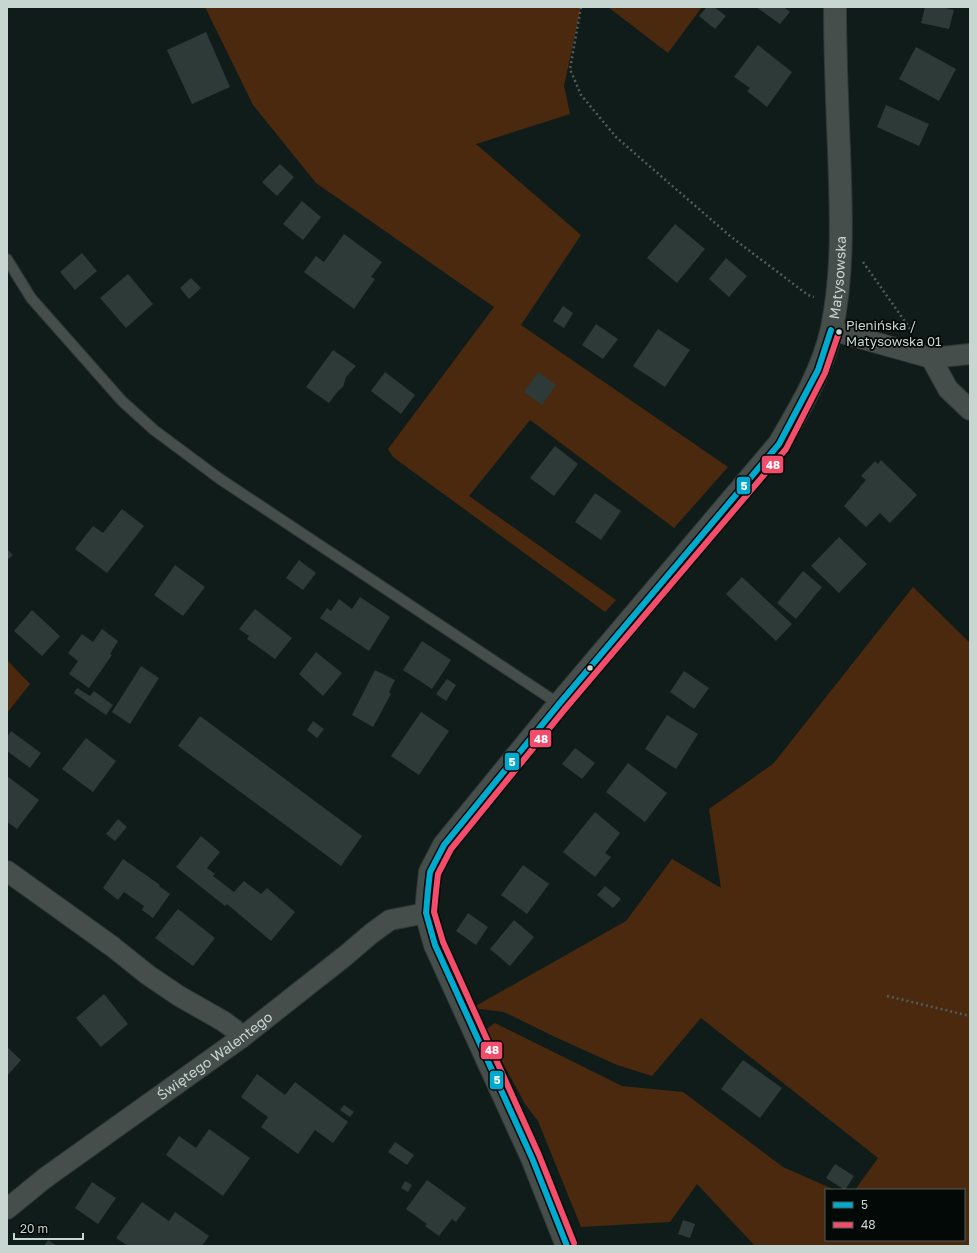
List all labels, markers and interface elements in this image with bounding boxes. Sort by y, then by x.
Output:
street label: Matysowska [825,236,849,321]
place label: Pienińska / Matysowska 01 [846,317,941,349]
marker: Pienińska / Matysowska 01 [834,327,844,337]
line badge: 48 [761,455,784,474]
text: 48 [766,458,780,471]
line badge: 5 [736,476,751,495]
text: 5 [741,479,748,492]
unlabelled marker [585,663,595,673]
line badge: 48 [529,729,552,748]
text: 48 [534,732,548,745]
line badge: 5 [504,752,520,771]
text: 5 [509,755,516,768]
street label: Świętego Walentego [153,1008,275,1103]
line badge: 48 [480,1041,503,1060]
text: 48 [485,1043,499,1056]
line badge: 5 [489,1070,504,1090]
text: 5 [494,1073,501,1086]
legend [825,1189,965,1241]
text: 5 [861,1197,868,1212]
scale bar [14,1215,83,1241]
text: 48 [861,1217,876,1232]
text: 20 m [20,1221,48,1236]

